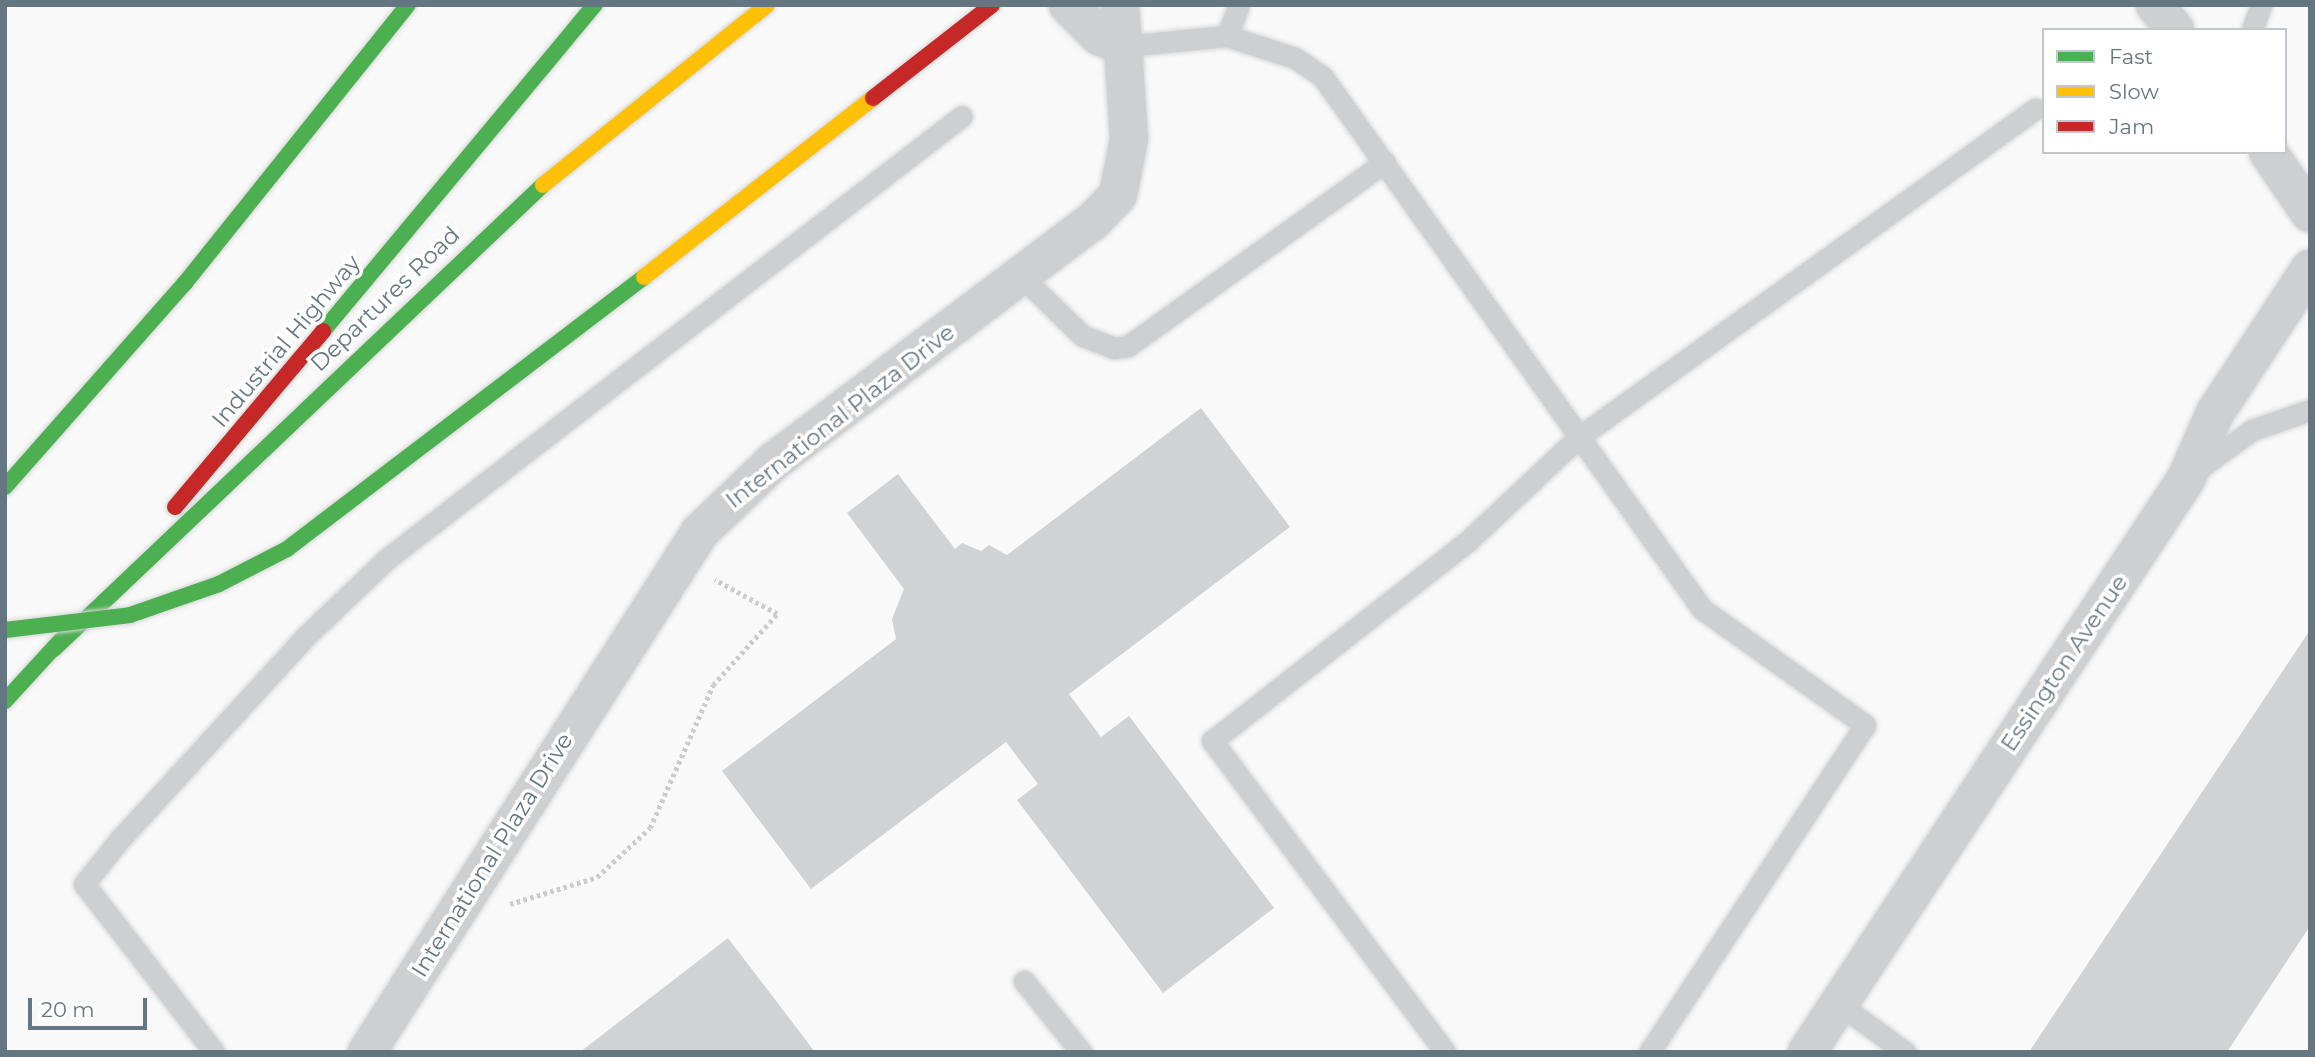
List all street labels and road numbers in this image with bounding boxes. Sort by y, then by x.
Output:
street label: Departures Road [305,221,465,377]
street label: Industrial Highway [206,249,366,433]
street label: International Plaza Drive [720,318,960,514]
street label: Essington Avenue [1995,570,2133,756]
street label: International Plaza Drive [405,728,579,982]

